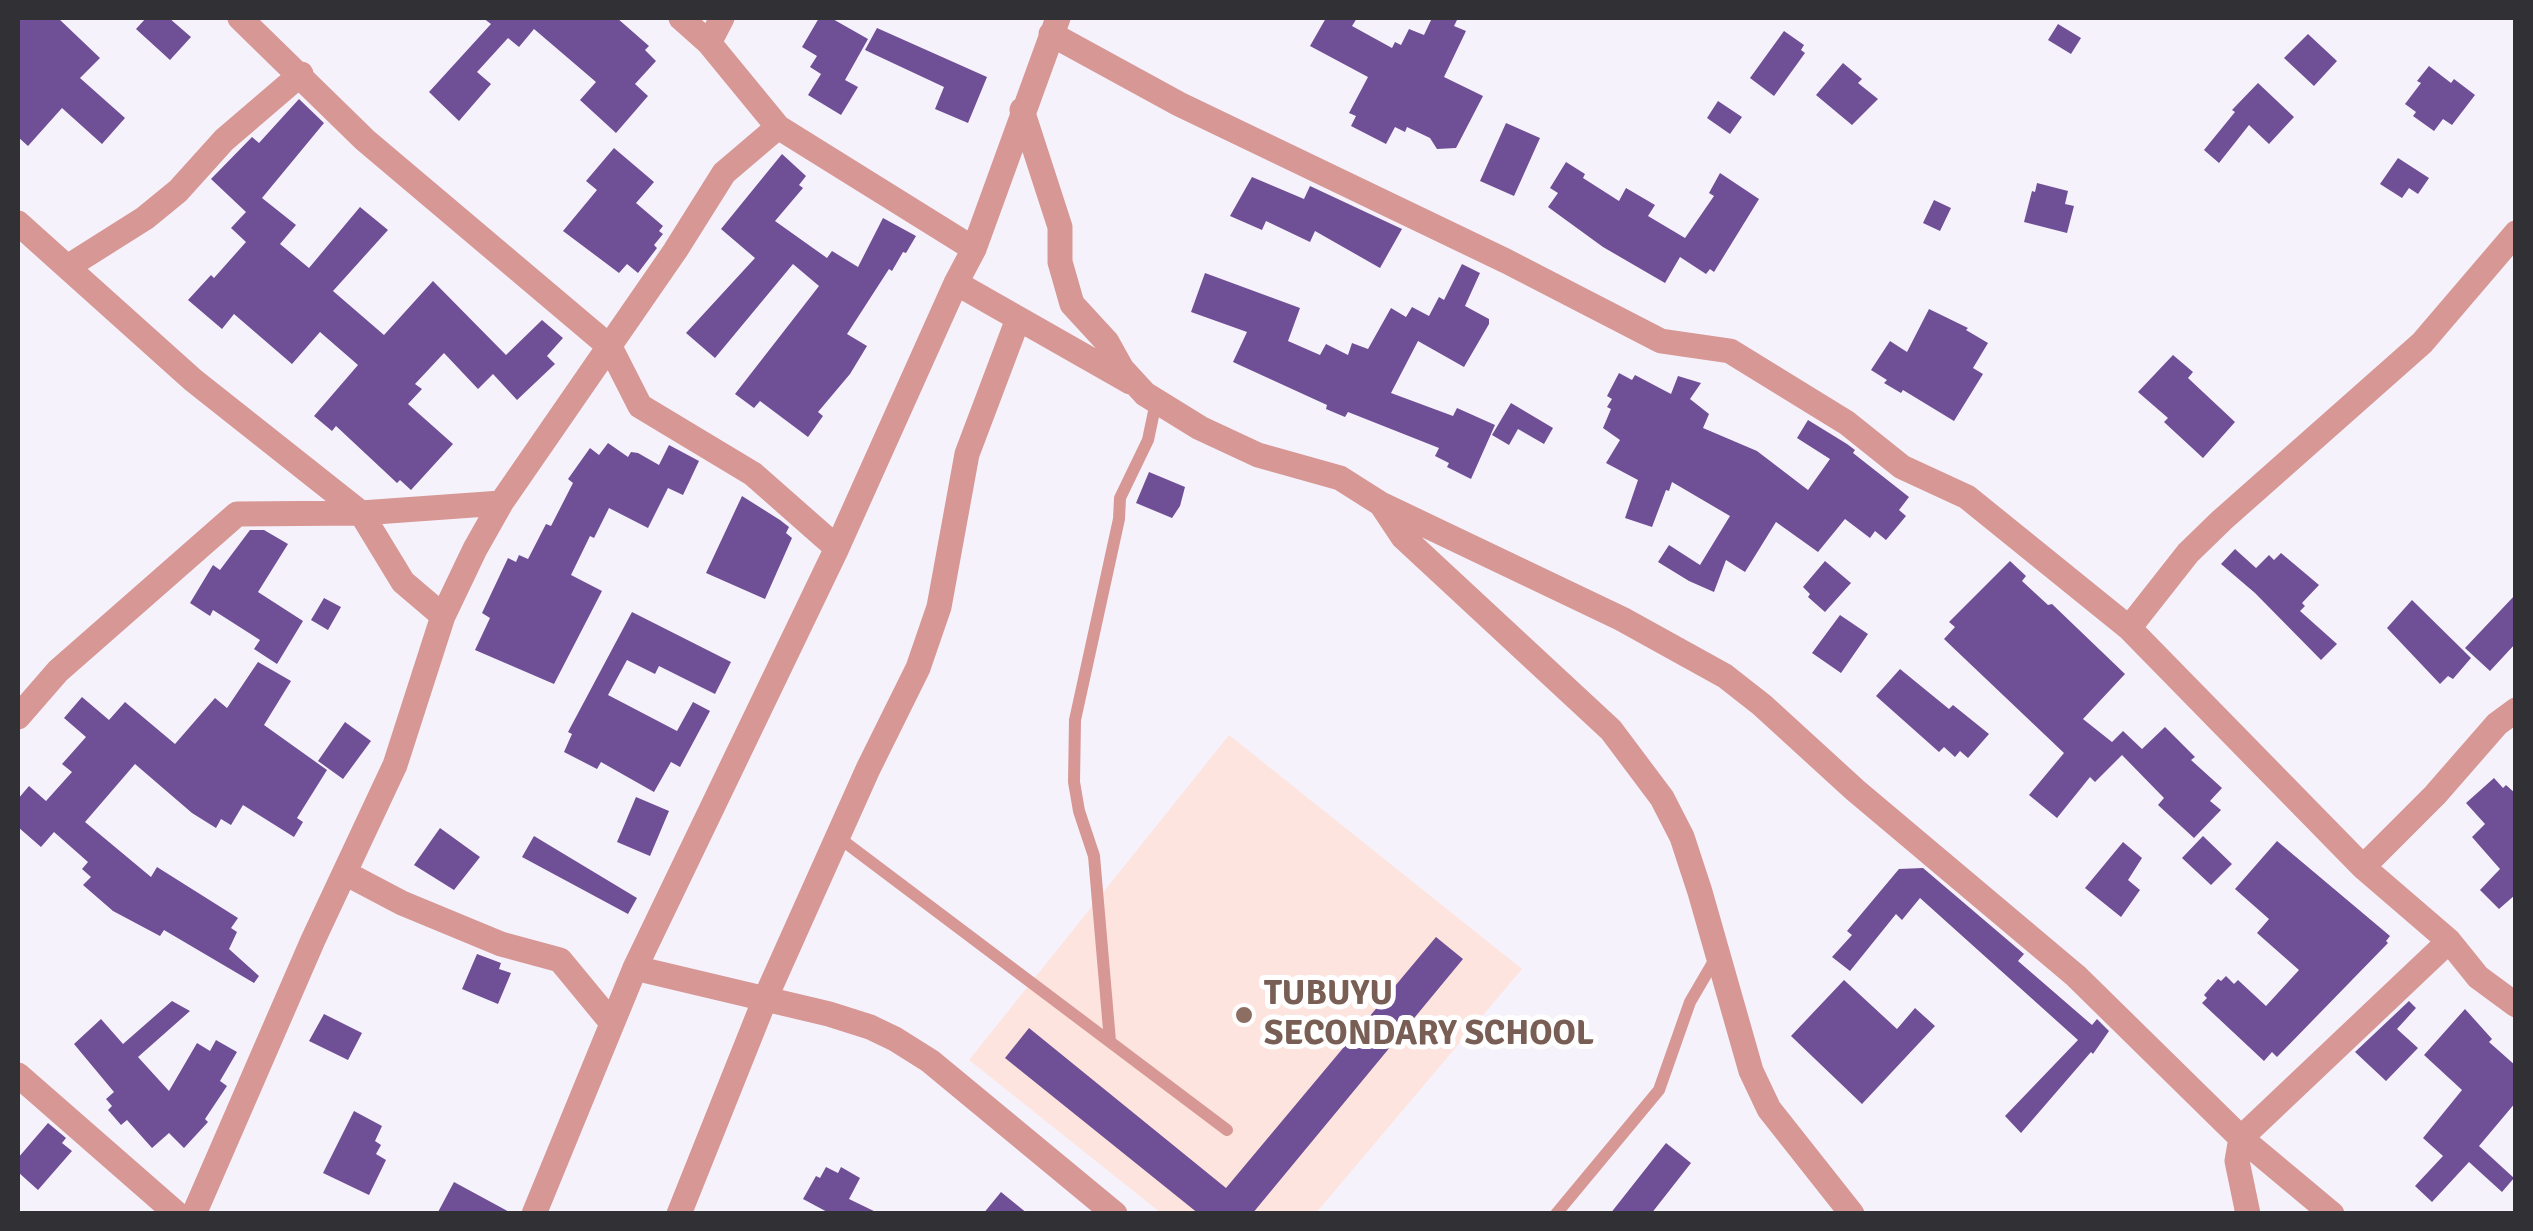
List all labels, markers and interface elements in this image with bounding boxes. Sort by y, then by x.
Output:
place label: TUBUYU SECONDARY SCHOOL [1264,974,1594,1056]
marker: TUBUYU SECONDARY SCHOOL [1233,1004,1255,1026]

